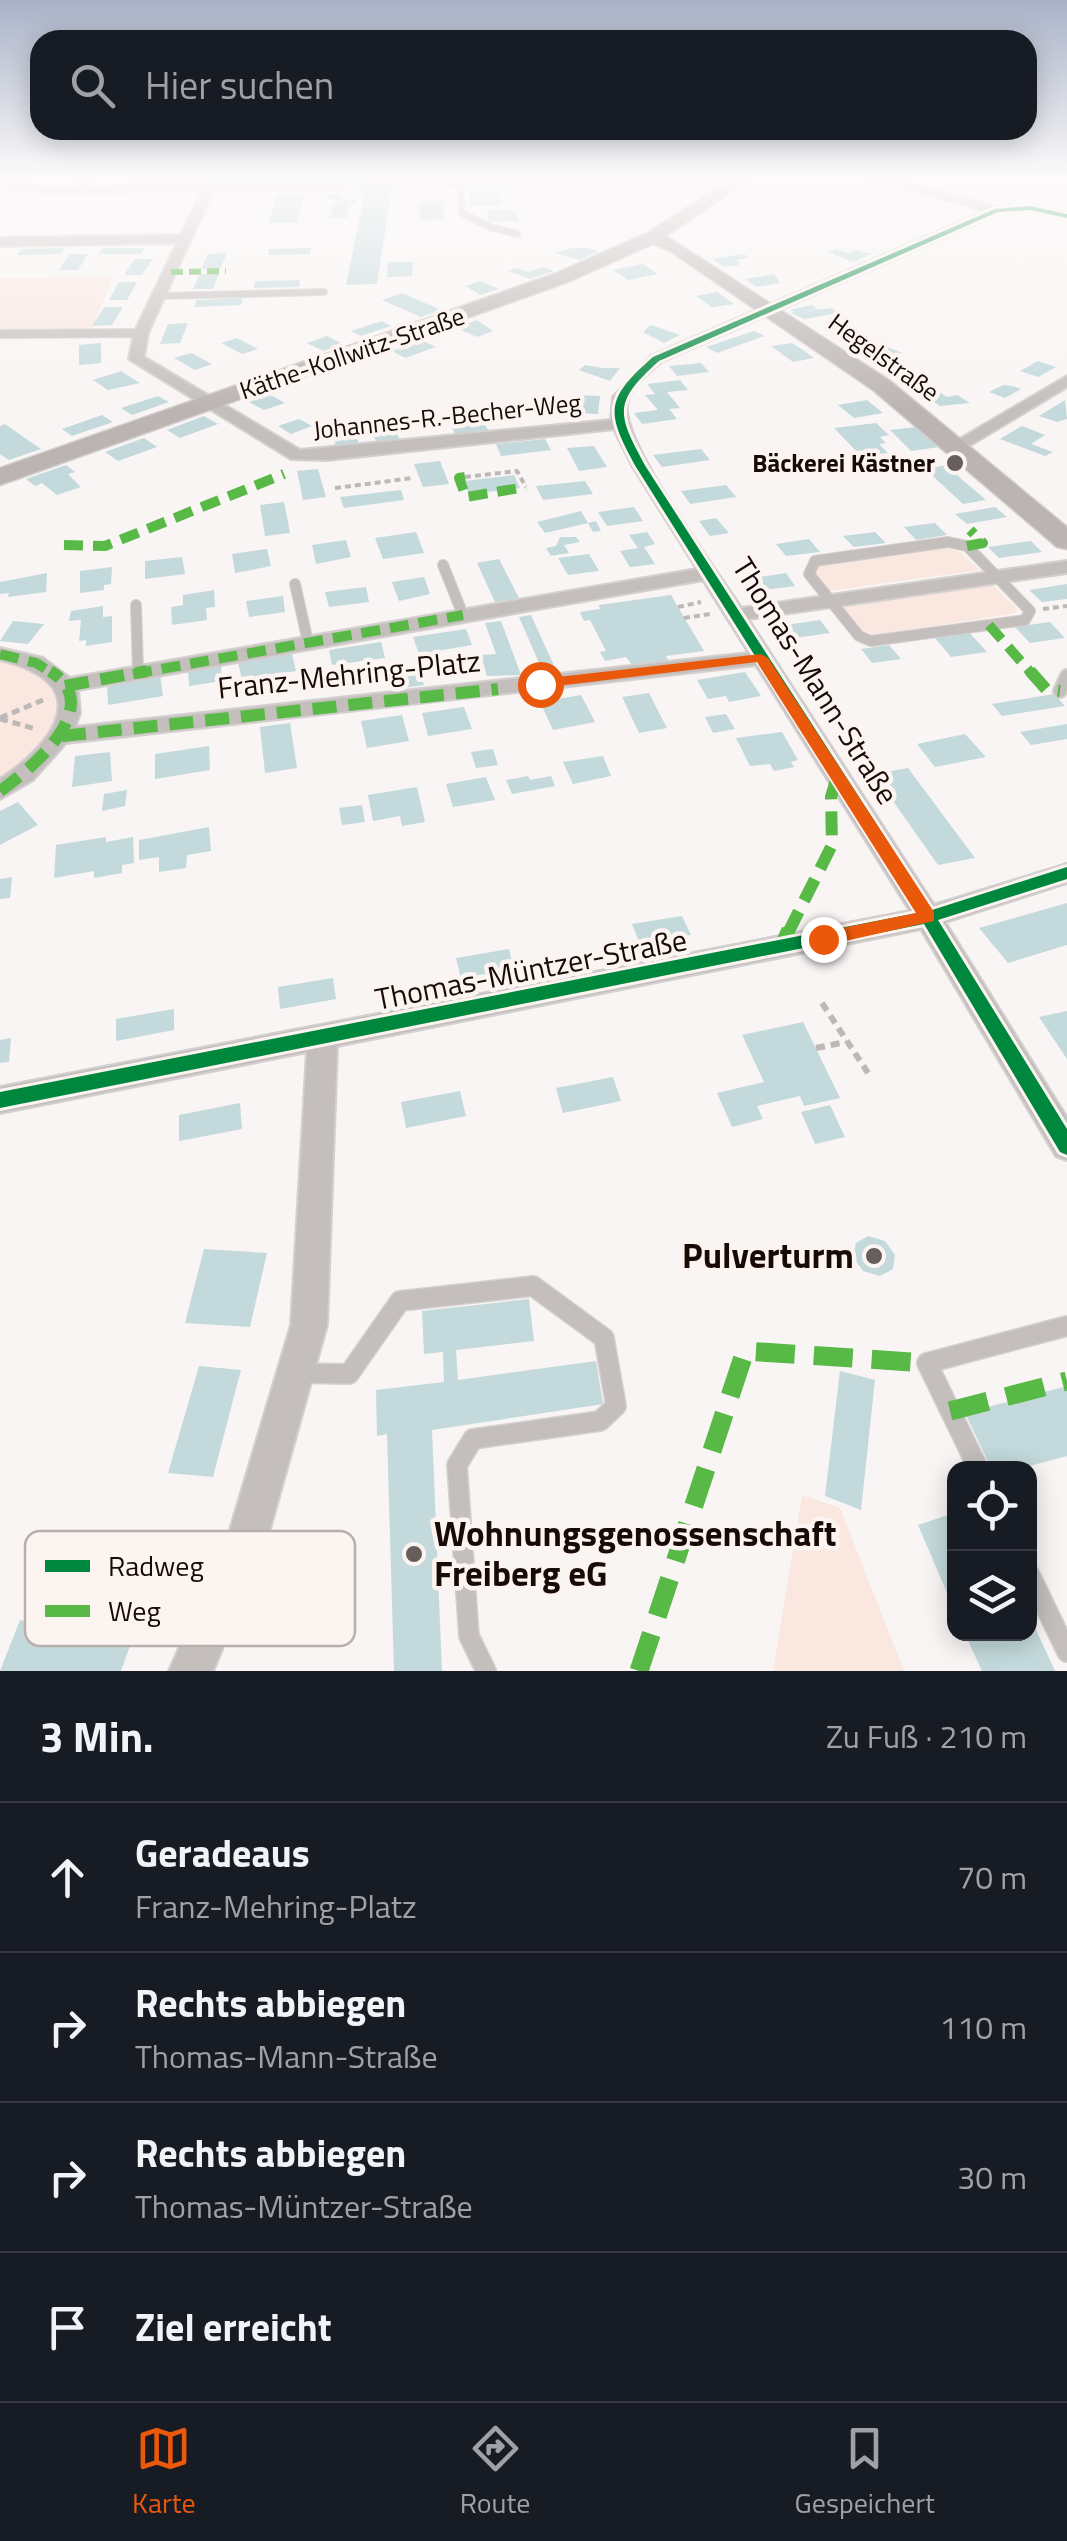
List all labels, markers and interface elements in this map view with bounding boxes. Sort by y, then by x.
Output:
search box [30,30,1037,140]
text: Hier suchen [145,56,334,114]
icon: search [65,58,120,113]
street label: Käthe-Kollwitz-Straße [234,297,470,409]
street label: Hegelstraße [821,304,947,410]
street label: Johannes-R.-Becher-Weg [311,383,583,449]
place label: Bäckerei Kästner [752,444,935,482]
marker: Bäckerei Kästner [944,452,966,474]
street label: Thomas-Mann-Straße [721,548,911,813]
street label: Franz-Mehring-Platz [215,637,483,711]
route start [518,662,564,708]
street label: Thomas-Müntzer-Straße [371,916,691,1022]
route end [801,917,847,963]
place label: Pulverturm [682,1228,854,1282]
marker: Pulverturm [863,1245,885,1267]
map controls [947,1461,1037,1641]
button: locate [947,1461,1037,1551]
place label: Wohnungsgenossenschaft Freiberg eG [434,1506,837,1600]
legend [25,1531,355,1646]
marker: Wohnungsgenossenschaft Freiberg eG [403,1543,425,1565]
text: Radweg [108,1544,204,1587]
button: layers [947,1551,1037,1641]
text: Weg [108,1589,161,1632]
text: 3 Min. [40,1704,154,1768]
text: Zu Fuß · 210 m [826,1712,1027,1760]
text: Geradeaus [135,1824,310,1882]
icon: ahead [40,1850,95,1905]
text: 70 m [957,1853,1027,1901]
text: Franz-Mehring-Platz [135,1882,417,1930]
text: Rechts abbiegen [135,1974,406,2032]
icon: right [40,2000,95,2055]
text: 110 m [939,2003,1027,2051]
text: Thomas-Mann-Straße [135,2032,438,2080]
text: Rechts abbiegen [135,2124,406,2182]
icon: right [40,2150,95,2205]
text: 30 m [957,2153,1027,2201]
text: Thomas-Müntzer-Straße [135,2182,473,2230]
text: Ziel erreicht [135,2298,332,2356]
icon: arrive [40,2300,95,2355]
tab: Karte [132,2421,196,2524]
tab: Route [460,2421,530,2524]
tab: Gespeichert [795,2421,935,2524]

